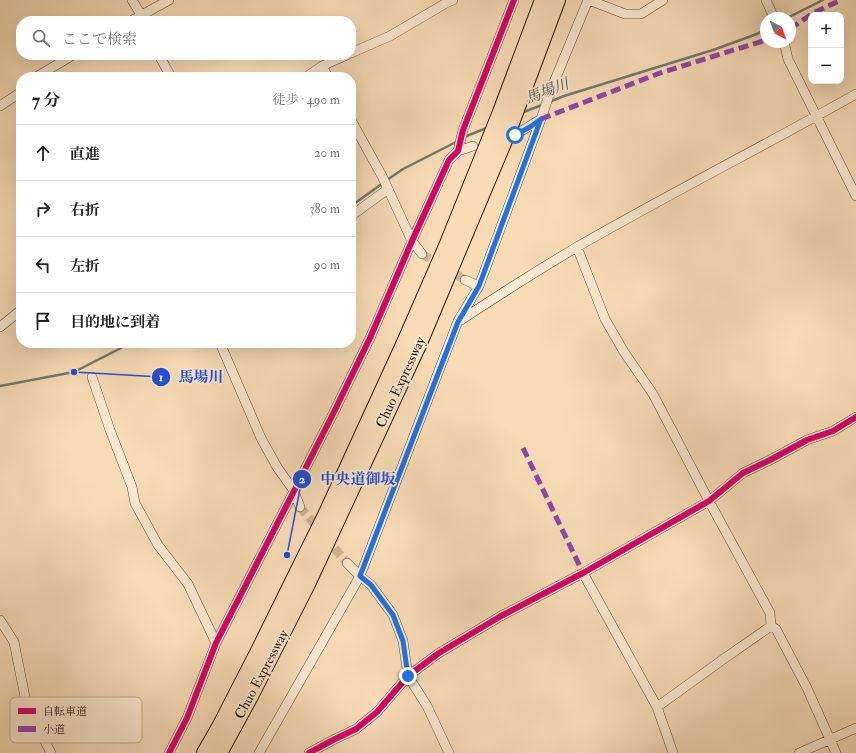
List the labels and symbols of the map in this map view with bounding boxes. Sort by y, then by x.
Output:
north arrow [760,12,796,48]
water label: 馬場川 [523,74,573,108]
route start [506,126,524,144]
street label: Chuo Expressway [372,333,430,431]
callout: 馬場川 [151,363,232,390]
text: 馬場川 [178,368,224,387]
text: 1 [159,370,163,385]
callout: 中央道御坂 [292,466,403,493]
text: 中央道御坂 [320,470,396,489]
text: 2 [299,472,305,487]
street label: Chuo Expressway [231,626,293,722]
route end [399,667,417,685]
legend [10,697,142,743]
text: 自転車道 [43,705,87,718]
text: 小道 [43,723,65,736]

